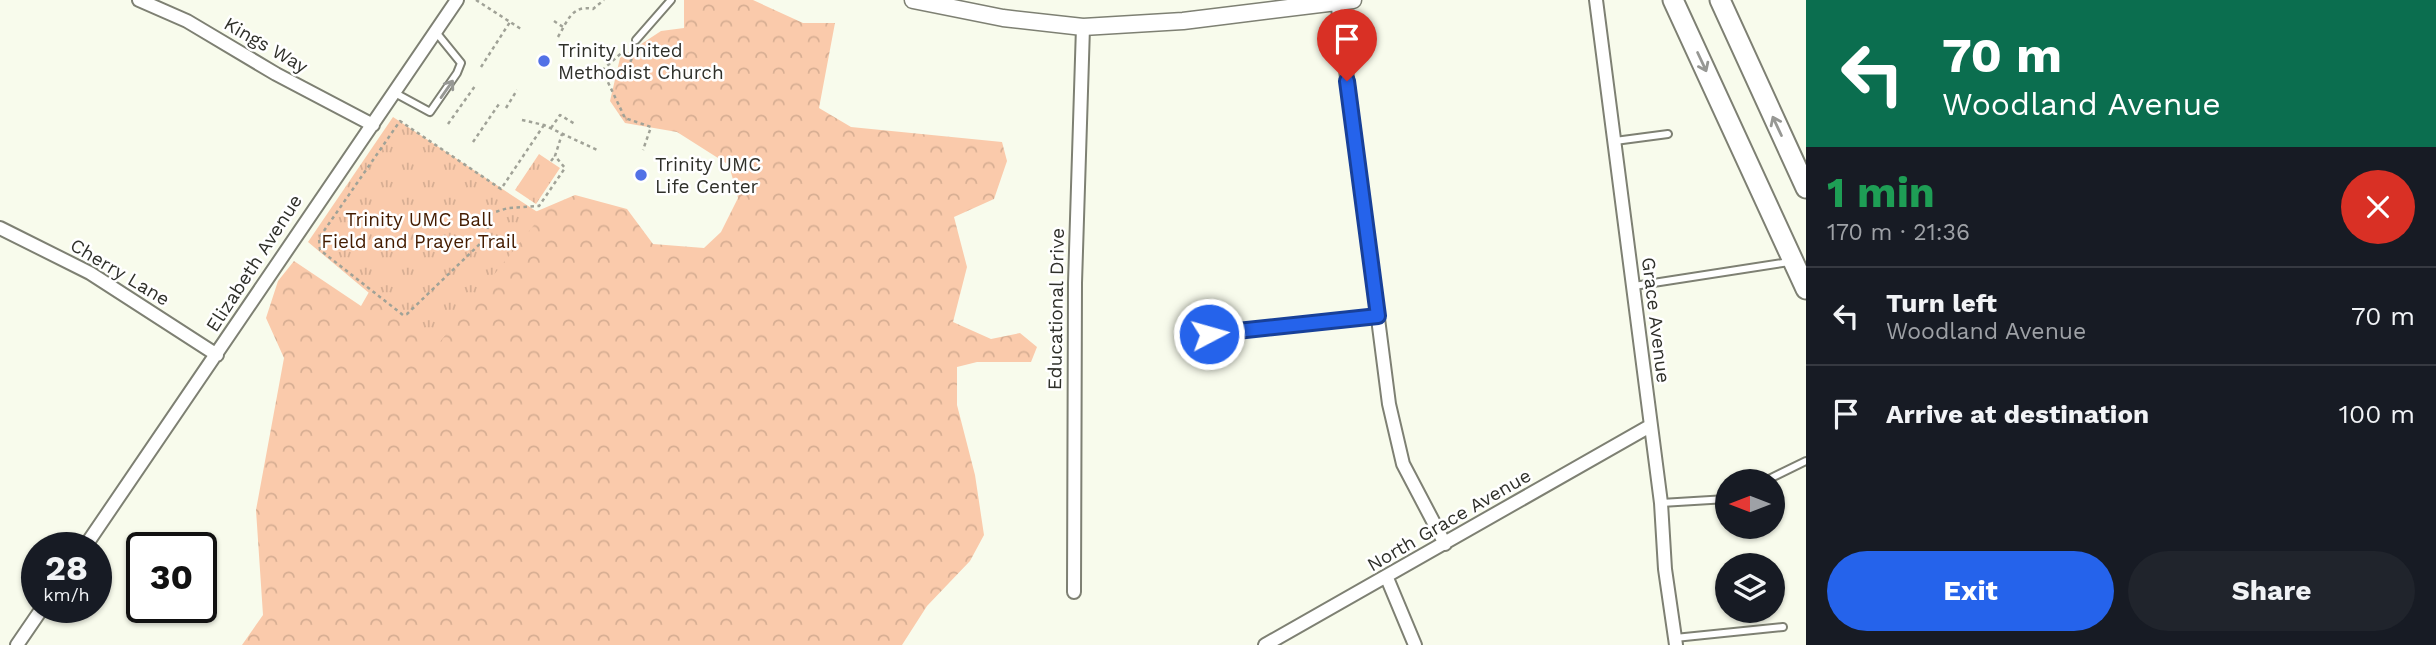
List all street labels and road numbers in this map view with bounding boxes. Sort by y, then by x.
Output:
street label: Kings Way [220,12,312,78]
street label: Elizabeth Avenue [201,190,307,336]
street label: Educational Drive [1043,228,1069,390]
street label: Cherry Lane [66,233,174,311]
street label: Grace Avenue [1637,256,1675,384]
street label: North Grace Avenue [1363,464,1535,576]

